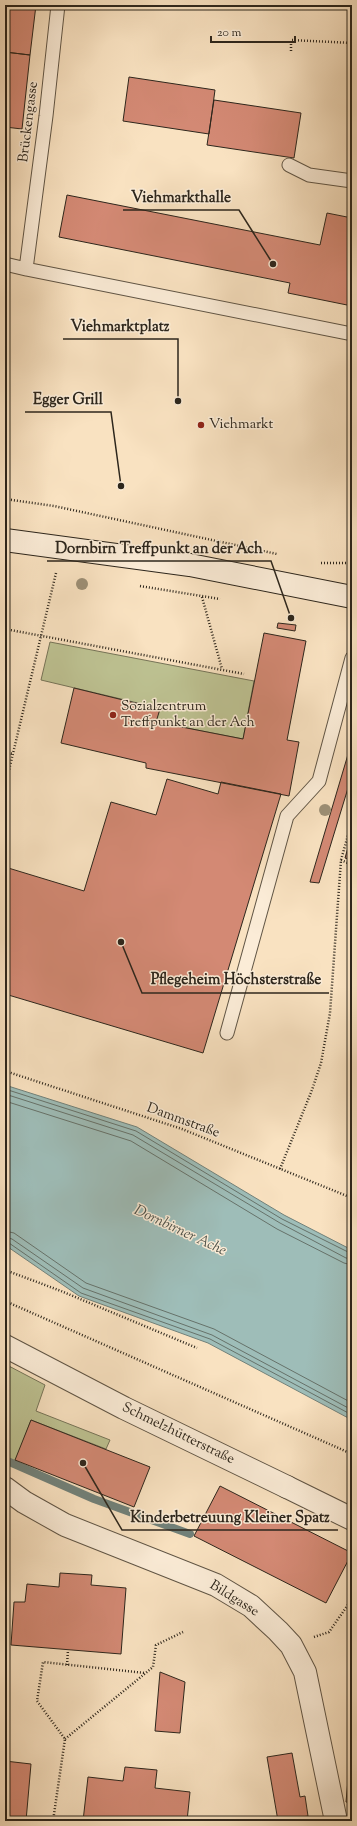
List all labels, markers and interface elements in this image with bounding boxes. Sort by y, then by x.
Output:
scale bar [211,18,295,44]
text: 20 m [217,24,242,42]
street label: Brückengasse [14,80,44,164]
callout: Viehmarkthalle [123,183,239,210]
text: Viehmarkthalle [131,188,231,209]
callout: Viehmarktplatz [63,312,178,339]
text: Viehmarktplatz [71,317,170,338]
callout: Egger Grill [25,385,111,412]
text: Egger Grill [33,390,104,411]
place label: Viehmarkt [209,415,274,435]
marker: Viehmarkt [196,420,206,430]
callout: Dornbirn Treffpunkt an der Ach [47,534,271,561]
text: Dornbirn Treffpunkt an der Ach [55,539,263,560]
place label: Sozialzentrum Treffpunkt an der Ach [121,697,255,733]
marker: Sozialzentrum Treffpunkt an der Ach [108,710,118,720]
callout: Pflegeheim Höchsterstraße [142,966,329,993]
text: Pflegeheim Höchsterstraße [151,970,321,991]
street label: Dammstraße [144,1099,222,1143]
water label: Dornbirner Ache [130,1200,230,1262]
street label: Schmelzhütterstraße [118,1398,238,1470]
callout: Kinderbetreuung Kleiner Spatz [122,1503,338,1530]
text: Kinderbetreuung Kleiner Spatz [130,1508,330,1529]
street label: Bildgasse [205,1576,263,1622]

